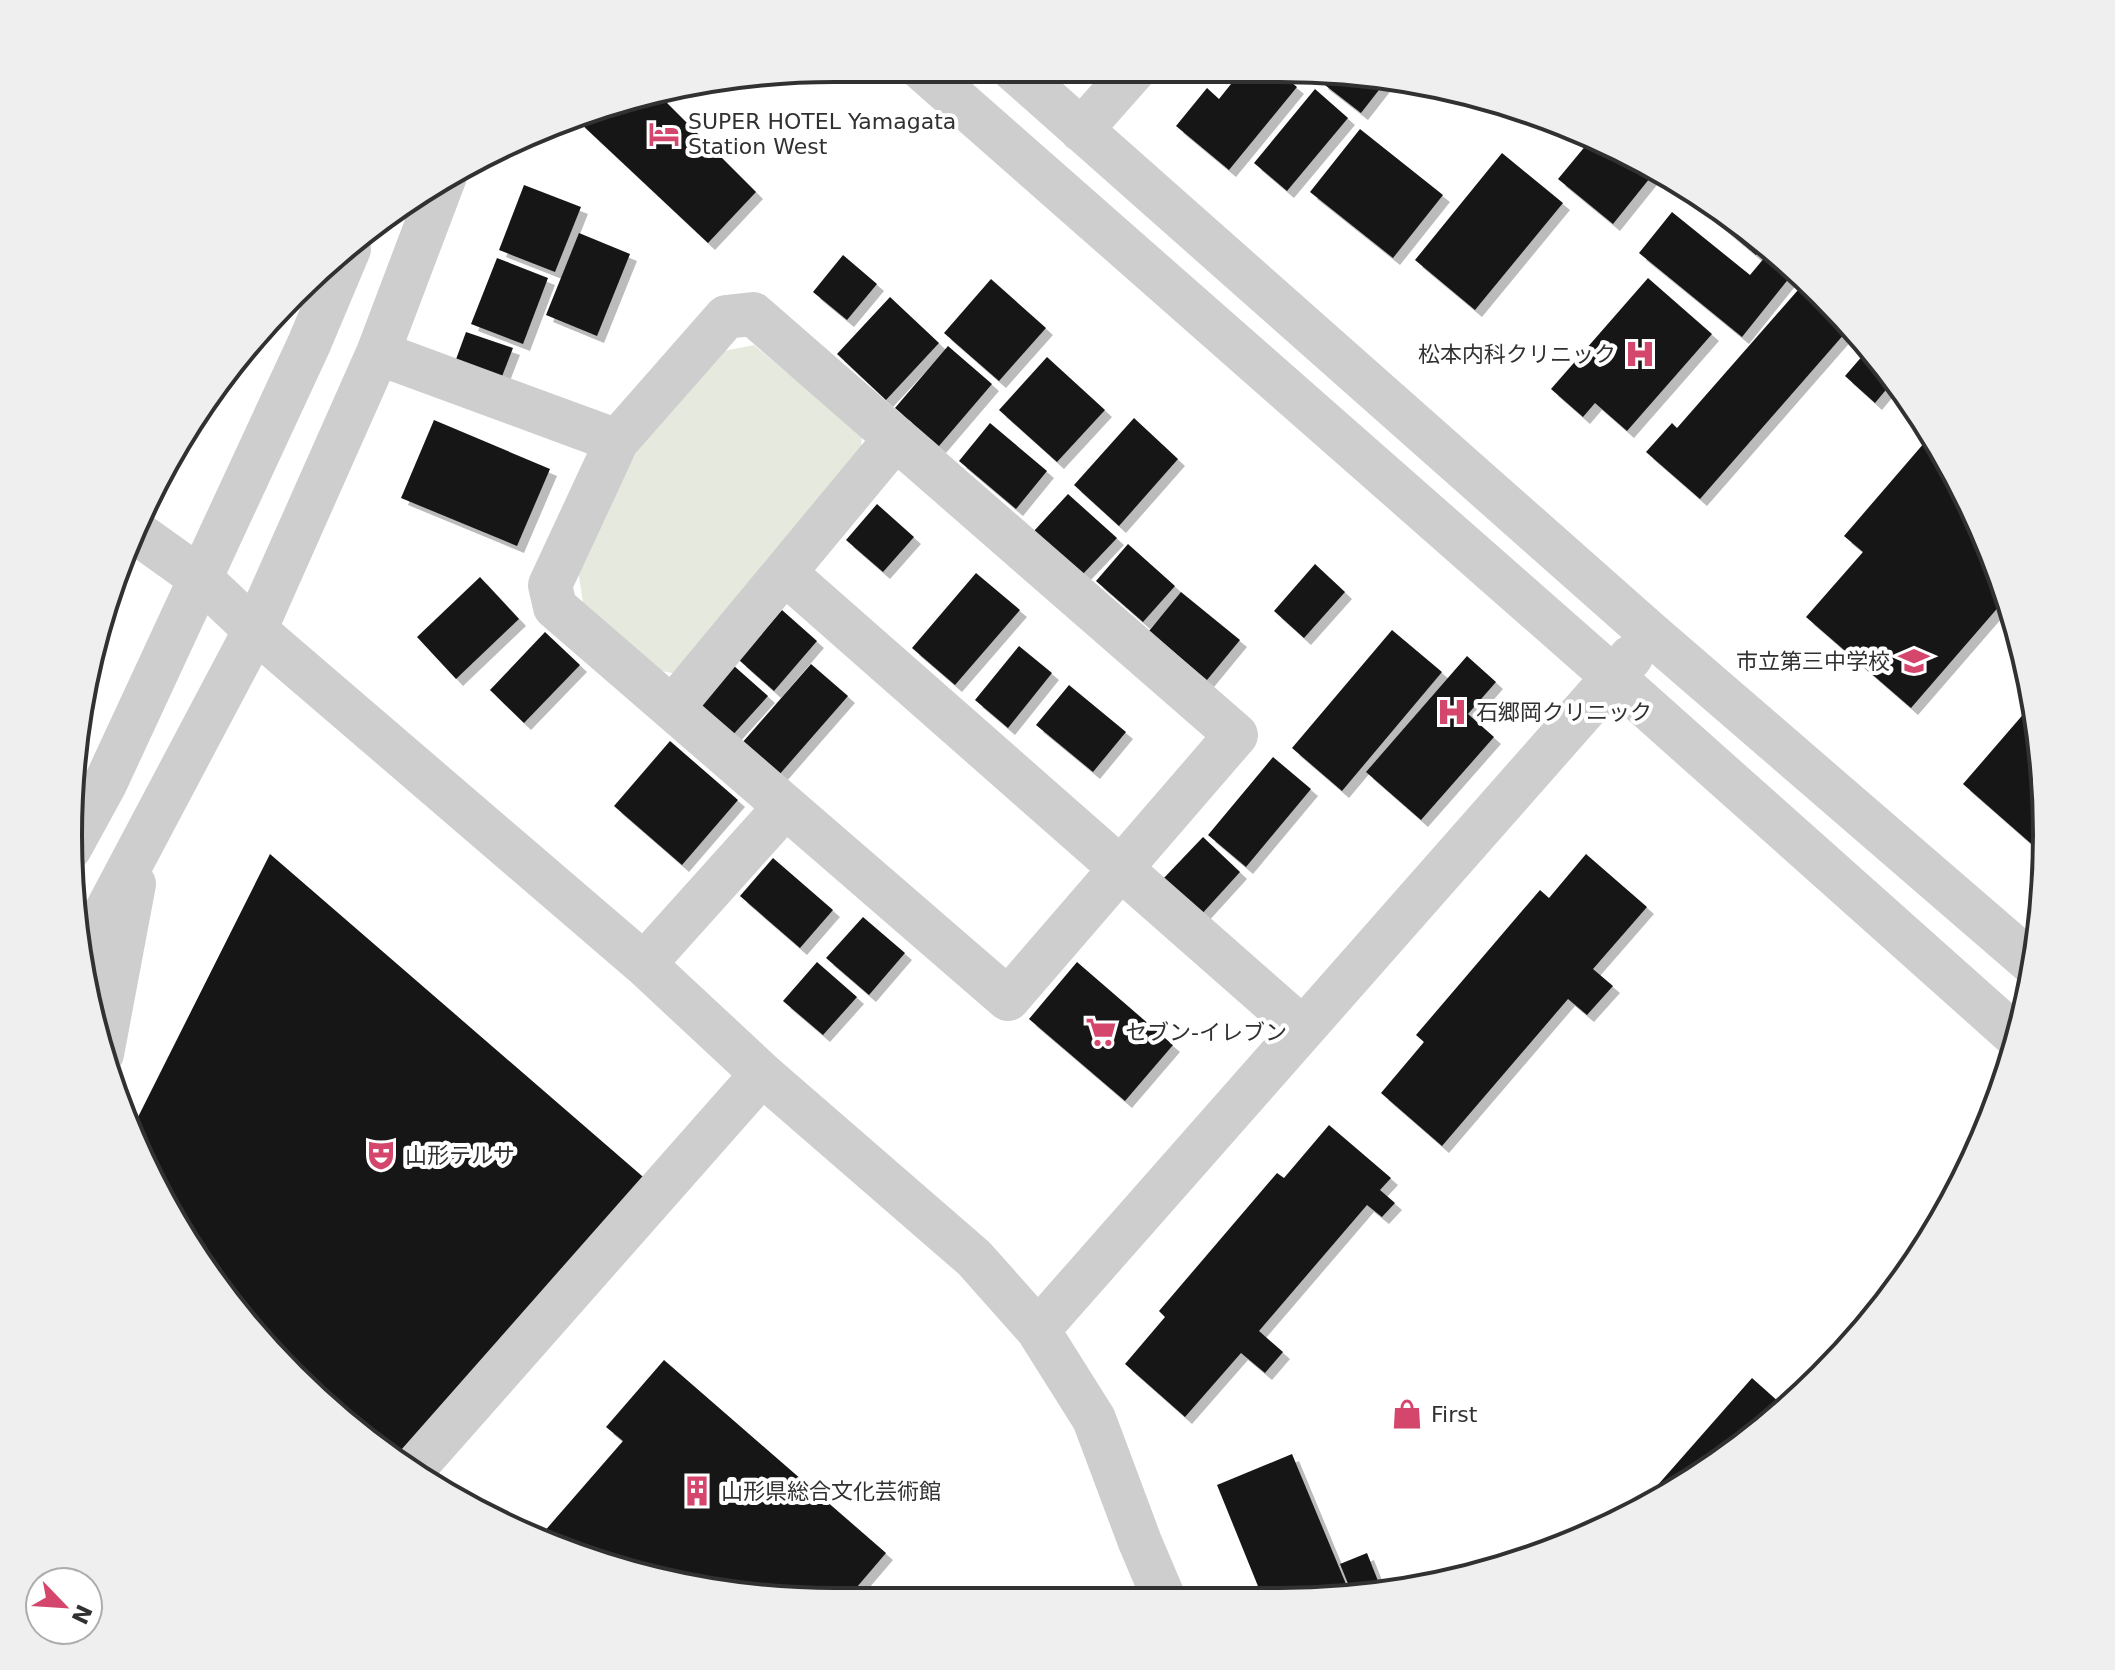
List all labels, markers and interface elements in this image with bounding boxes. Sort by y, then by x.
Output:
place label: SUPER HOTEL Yamagata Station West [688,109,956,159]
hotel icon: SUPER HOTEL Yamagata Station West [647,117,681,151]
hospital icon: 松本内科クリニック [1623,337,1657,371]
place label: 松本内科クリニック [1418,342,1616,367]
school or university icon: 市立第三中学校 [1897,644,1931,678]
place label: 市立第三中学校 [1736,649,1890,674]
hospital icon: 石郷岡クリニック [1435,695,1469,729]
place label: 石郷岡クリニック [1476,700,1652,725]
supermarket icon: セブン-イレブン [1084,1015,1118,1049]
place label: セブン-イレブン [1125,1020,1287,1045]
theatre icon: 山形テルサ [364,1138,398,1172]
place label: 山形テルサ [405,1143,515,1168]
shop icon: First [1390,1397,1424,1431]
place label: First [1431,1402,1478,1427]
building icon: 山形県総合文化芸術館 [680,1474,714,1508]
place label: 山形県総合文化芸術館 [721,1479,941,1504]
north arrow [24,1566,104,1646]
text: N [66,1601,97,1628]

